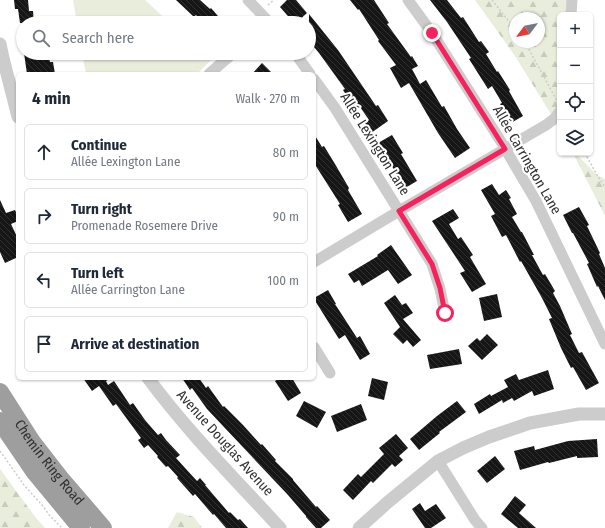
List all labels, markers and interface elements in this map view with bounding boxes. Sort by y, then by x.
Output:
north arrow [509,12,545,48]
map controls [557,12,593,156]
button: + [557,12,593,48]
search box [16,16,316,60]
route end [423,24,441,42]
icon: search [30,27,52,49]
text: Search here [62,29,134,47]
button: − [557,48,593,84]
button: locate [557,84,593,120]
text: 4 min [32,88,71,109]
street label: Allée Lexington Lane [337,90,413,199]
text: Walk · 270 m [235,91,300,106]
street label: Allée Carrington Lane [489,103,565,217]
button: layers [557,120,593,156]
text: Continue [71,136,127,154]
icon: ahead [33,141,55,163]
text: 80 m [273,145,299,160]
text: Allée Lexington Lane [71,154,180,169]
text: Turn right [71,200,132,218]
icon: right [33,205,55,227]
text: 90 m [273,209,299,224]
text: Promenade Rosemere Drive [71,218,218,233]
text: Turn left [71,264,124,282]
icon: left [33,269,55,291]
text: 100 m [267,273,299,288]
text: Allée Carrington Lane [71,282,185,297]
route start [436,304,454,322]
icon: arrive [33,333,55,355]
text: Arrive at destination [71,335,199,353]
street label: Avenue Douglas Avenue [173,387,277,499]
street label: Chemin Ring Road [11,416,88,509]

